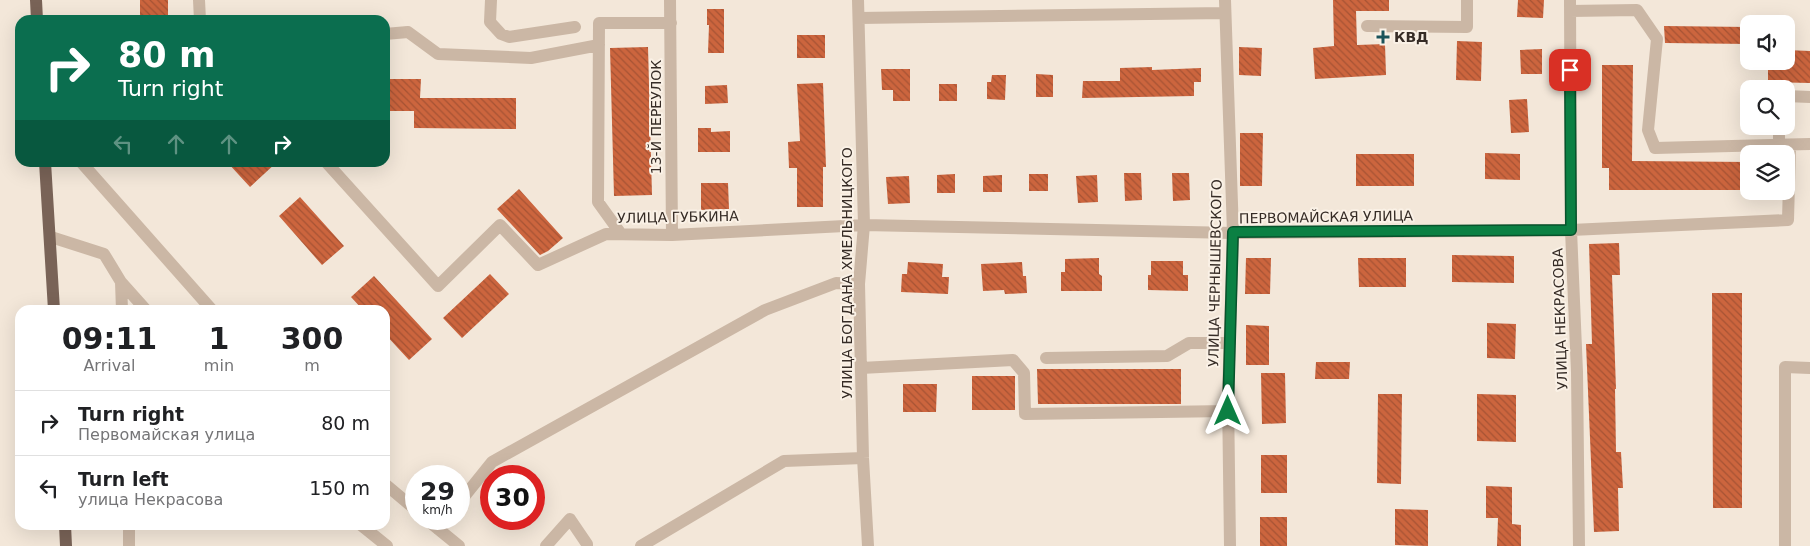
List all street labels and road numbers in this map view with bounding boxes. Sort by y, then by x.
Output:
street label: 13-Й ПЕРЕУЛОК [647,60,664,174]
street label: УЛИЦА БОГДАНА ХМЕЛЬНИЦКОГО [839,147,855,399]
street label: УЛИЦА ЧЕРНЫШЕВСКОГО [1205,179,1225,367]
street label: ПЕРВОМАЙСКАЯ УЛИЦА [1239,206,1414,227]
street label: УЛИЦА ГУБКИНА [617,208,739,226]
street label: УЛИЦА НЕКРАСОВА [1550,247,1570,390]

